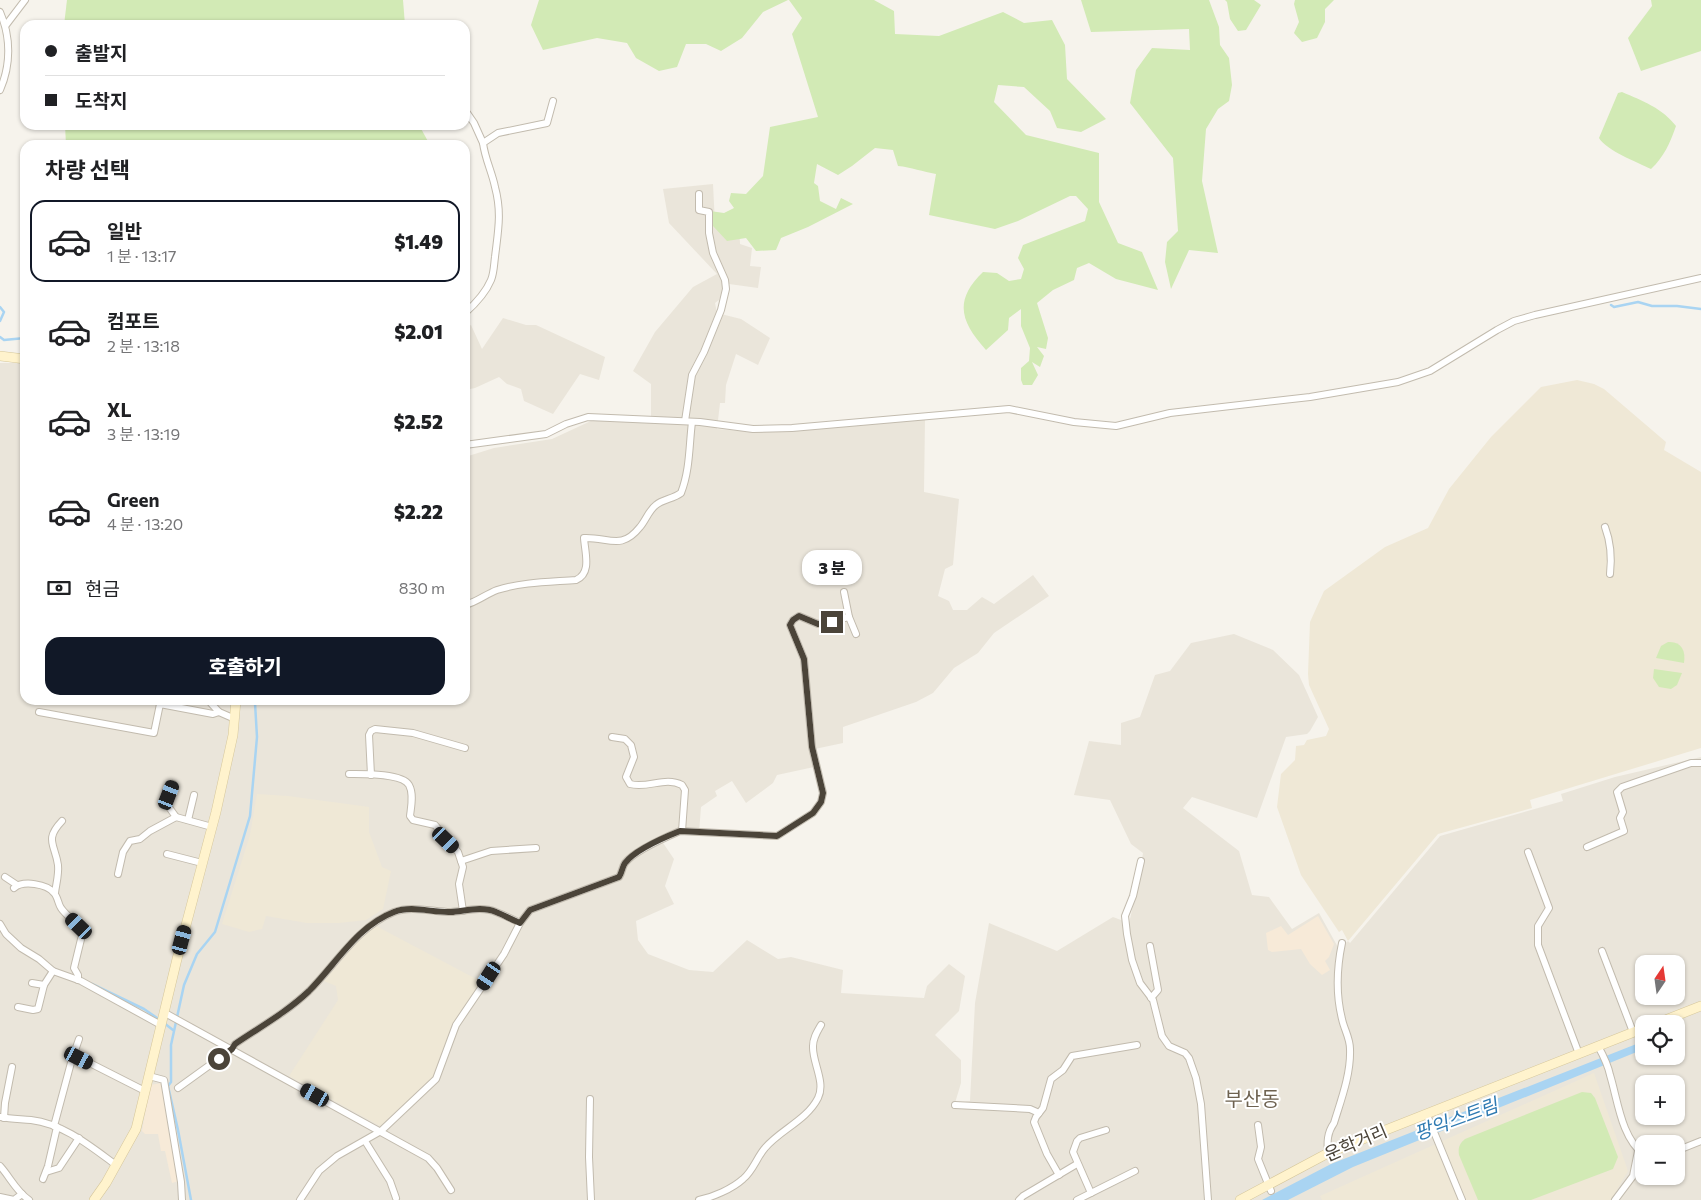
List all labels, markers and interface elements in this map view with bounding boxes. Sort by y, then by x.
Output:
text: 출발지 [75,41,127,64]
text: 도착지 [75,89,127,112]
text: 차량 선택 [45,156,130,183]
icon: car [47,219,92,264]
text: 일반 [107,219,142,242]
text: $1.49 [394,230,443,253]
text: 1 분 · 13:17 [107,246,177,265]
icon: car [47,309,92,354]
text: 컴포트 [107,309,159,332]
text: $2.01 [394,320,443,343]
text: 2 분 · 13:18 [107,336,180,355]
text: XL [107,398,132,421]
icon: car [47,399,92,444]
text: $2.52 [394,410,443,433]
text: 3 분 · 13:19 [107,424,180,443]
text: Green [107,488,159,511]
icon: car [47,489,92,534]
text: $2.22 [394,500,443,523]
text: 4 분 · 13:20 [107,514,183,533]
callout: 3 분 [802,550,862,584]
text: 3 분 [818,558,846,577]
icon: cash [45,574,73,602]
text: 현금 [85,577,120,600]
text: 830 m [399,578,445,597]
route end [821,611,843,633]
button: 호출하기 [45,637,445,695]
car [156,778,181,812]
car [429,824,462,856]
car [62,910,95,942]
car [170,924,193,956]
north arrow [1635,955,1685,1005]
map controls [1635,955,1685,1185]
car [474,959,503,993]
button: locate [1635,1015,1685,1065]
car [62,1045,95,1071]
route start [208,1048,230,1070]
button: + [1635,1075,1685,1125]
car [298,1081,331,1109]
district label: 부산동 [1224,1086,1280,1110]
water label: 팡익스트림 [1411,1092,1502,1144]
street label: 운학거리 [1321,1119,1390,1165]
button: − [1635,1135,1685,1185]

